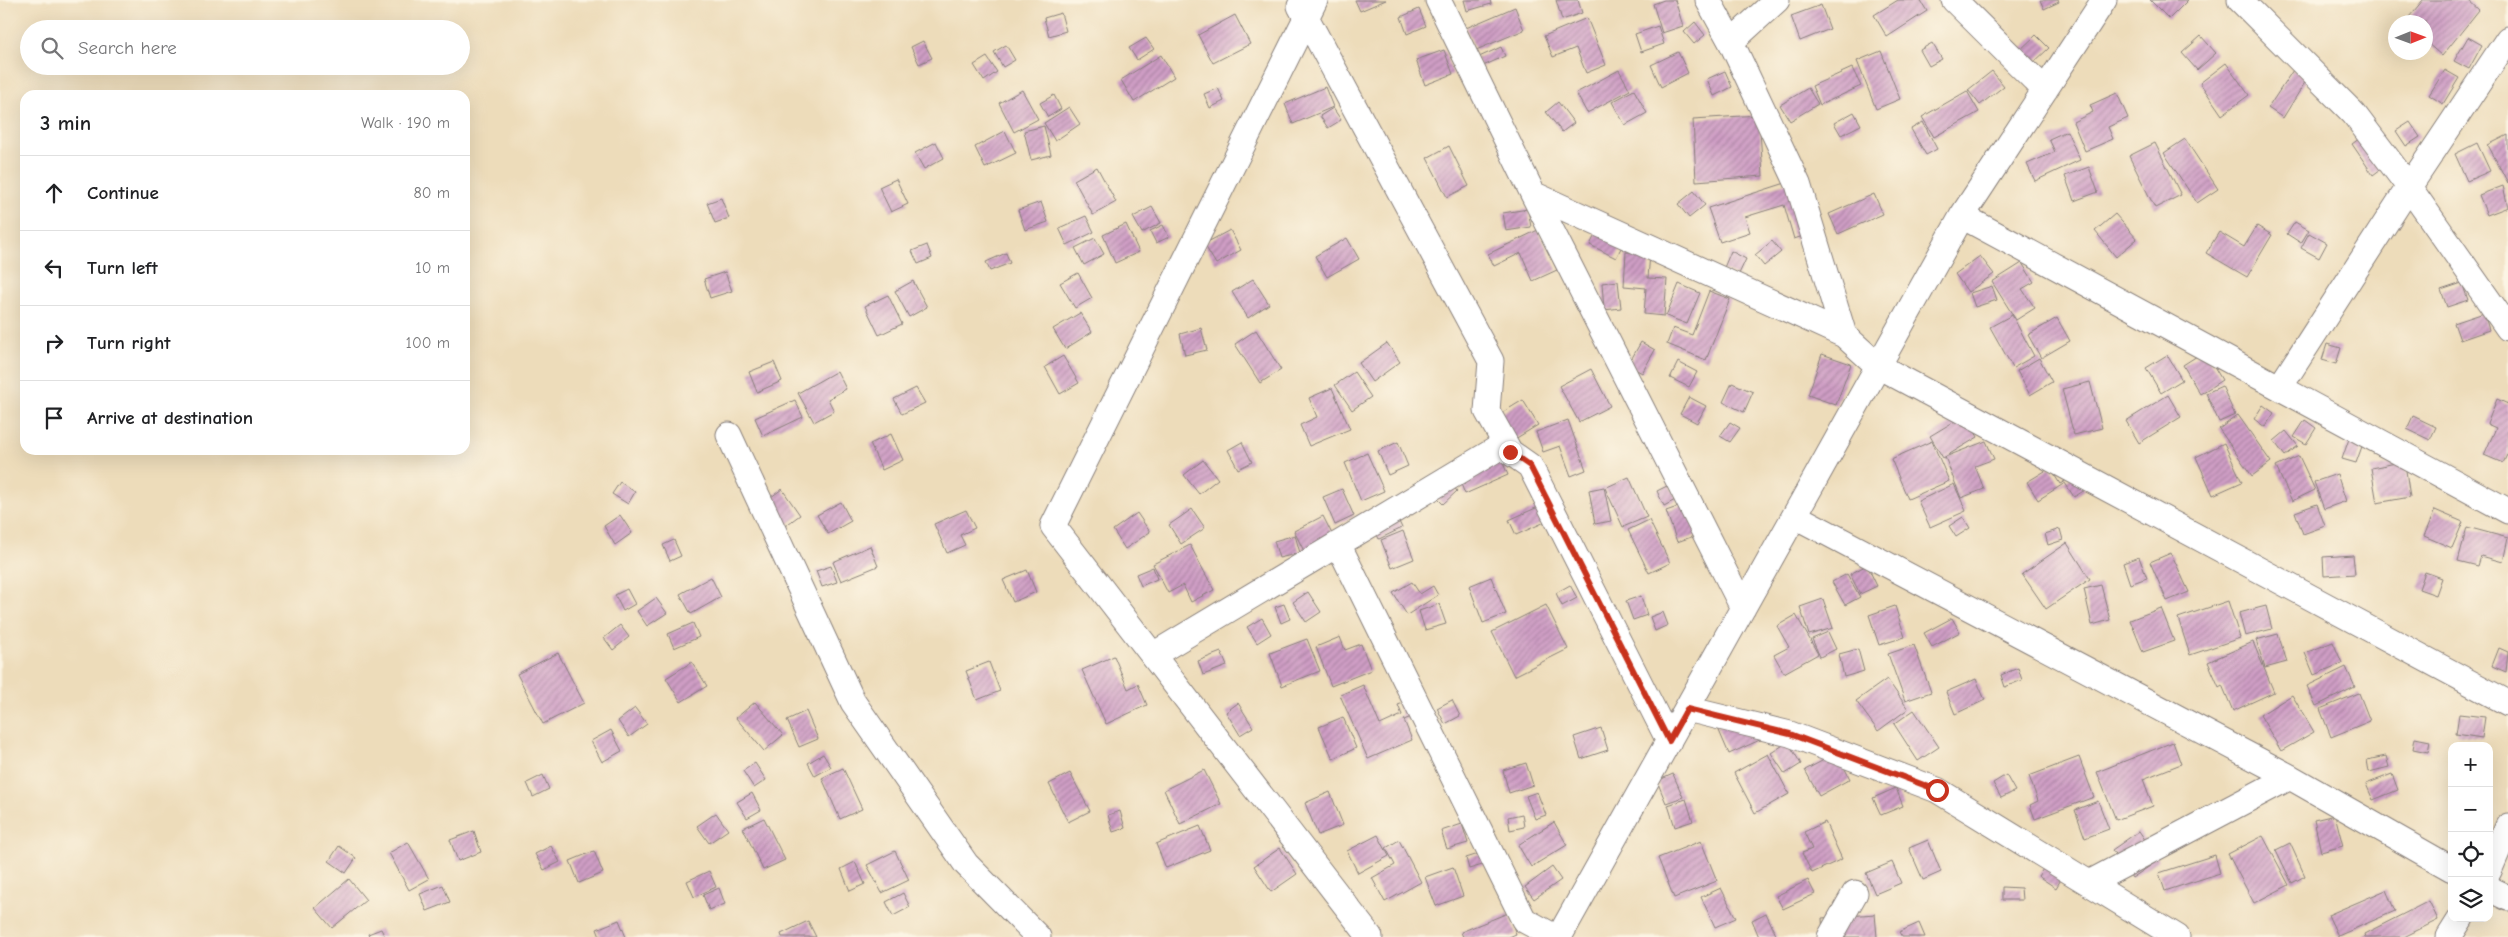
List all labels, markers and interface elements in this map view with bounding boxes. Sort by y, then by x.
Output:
north arrow [2388,15,2433,60]
search box [20,20,470,75]
icon: search [38,34,66,62]
text: Search here [78,37,177,59]
text: 3 min [40,111,91,135]
text: Walk · 190 m [361,114,450,132]
icon: ahead [40,179,68,207]
text: Continue [87,182,159,204]
text: 80 m [413,184,450,202]
icon: left [40,254,68,282]
text: Turn left [87,257,158,279]
text: 10 m [415,259,450,277]
icon: right [40,329,68,357]
text: Turn right [87,332,171,354]
text: 100 m [406,334,450,352]
icon: arrive [40,404,68,432]
text: Arrive at destination [87,407,253,429]
route end [1499,441,1522,464]
map controls [2448,742,2493,922]
button: + [2448,742,2493,787]
route start [1926,779,1949,802]
button: − [2448,787,2493,832]
button: locate [2448,832,2493,877]
button: layers [2448,877,2493,922]

